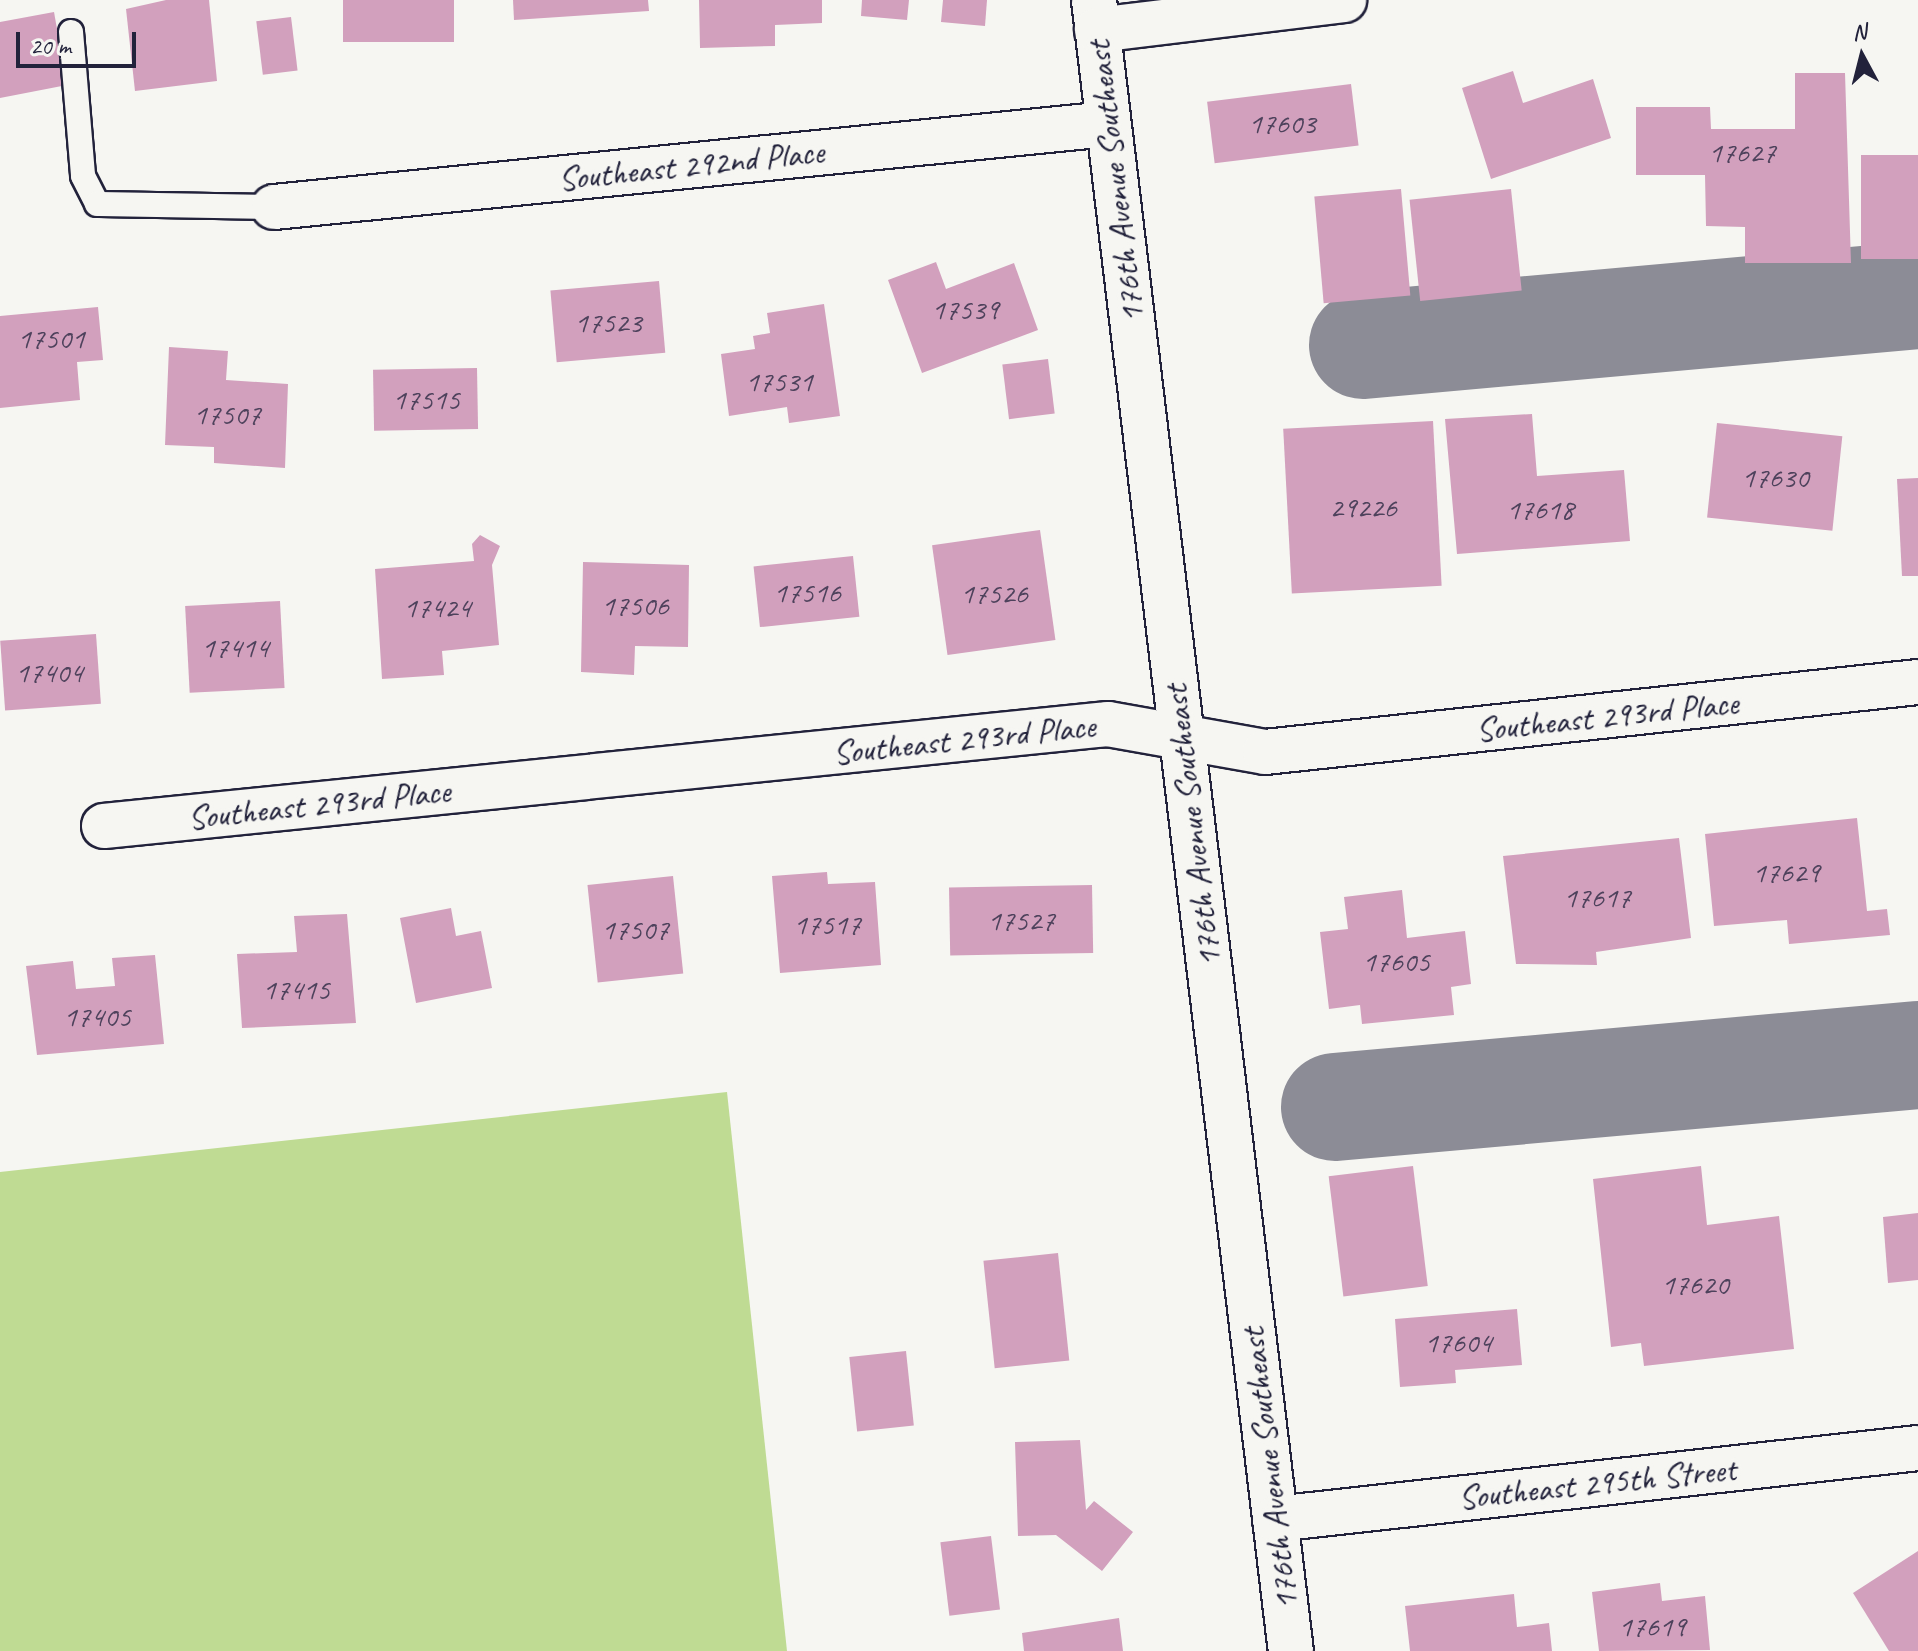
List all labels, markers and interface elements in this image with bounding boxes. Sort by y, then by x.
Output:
scale bar [20,16,140,66]
north arrow [1822,16,1902,96]
text: N [1851,17,1868,47]
text: 20 m [30,31,71,61]
street label: 176th Avenue Southeast [1077,39,1153,325]
house number: 17603 [1248,105,1316,141]
street label: Southeast 292nd Place [556,131,826,199]
house number: 17627 [1708,134,1776,170]
house number: 17539 [931,291,999,327]
house number: 17523 [574,304,642,340]
house number: 17501 [17,320,85,356]
house number: 17531 [745,363,813,399]
house number: 17515 [392,381,460,417]
house number: 17507 [193,396,261,432]
house number: 17630 [1741,459,1809,495]
house number: 29226 [1329,489,1397,525]
house number: 17618 [1506,491,1574,527]
house number: 17516 [773,574,841,610]
house number: 17526 [960,575,1028,611]
house number: 17506 [601,587,669,623]
house number: 17424 [403,589,471,625]
house number: 17414 [201,629,269,665]
house number: 17404 [15,654,83,690]
street label: Southeast 293rd Place [1474,682,1740,750]
street label: 176th Avenue Southeast [1154,683,1230,969]
street label: Southeast 293rd Place [831,705,1097,773]
street label: Southeast 293rd Place [186,770,452,838]
house number: 17629 [1752,854,1820,890]
house number: 17617 [1563,879,1631,915]
house number: 17527 [987,902,1055,938]
house number: 17517 [793,906,861,942]
house number: 17507 [601,911,669,947]
house number: 17605 [1362,943,1430,979]
house number: 17415 [262,971,330,1007]
house number: 17405 [63,998,131,1034]
house number: 17620 [1661,1266,1729,1302]
house number: 17604 [1424,1324,1492,1360]
street label: 176th Avenue Southeast [1231,1326,1307,1612]
street label: Southeast 295th Street [1456,1448,1738,1518]
house number: 17619 [1618,1608,1686,1644]

